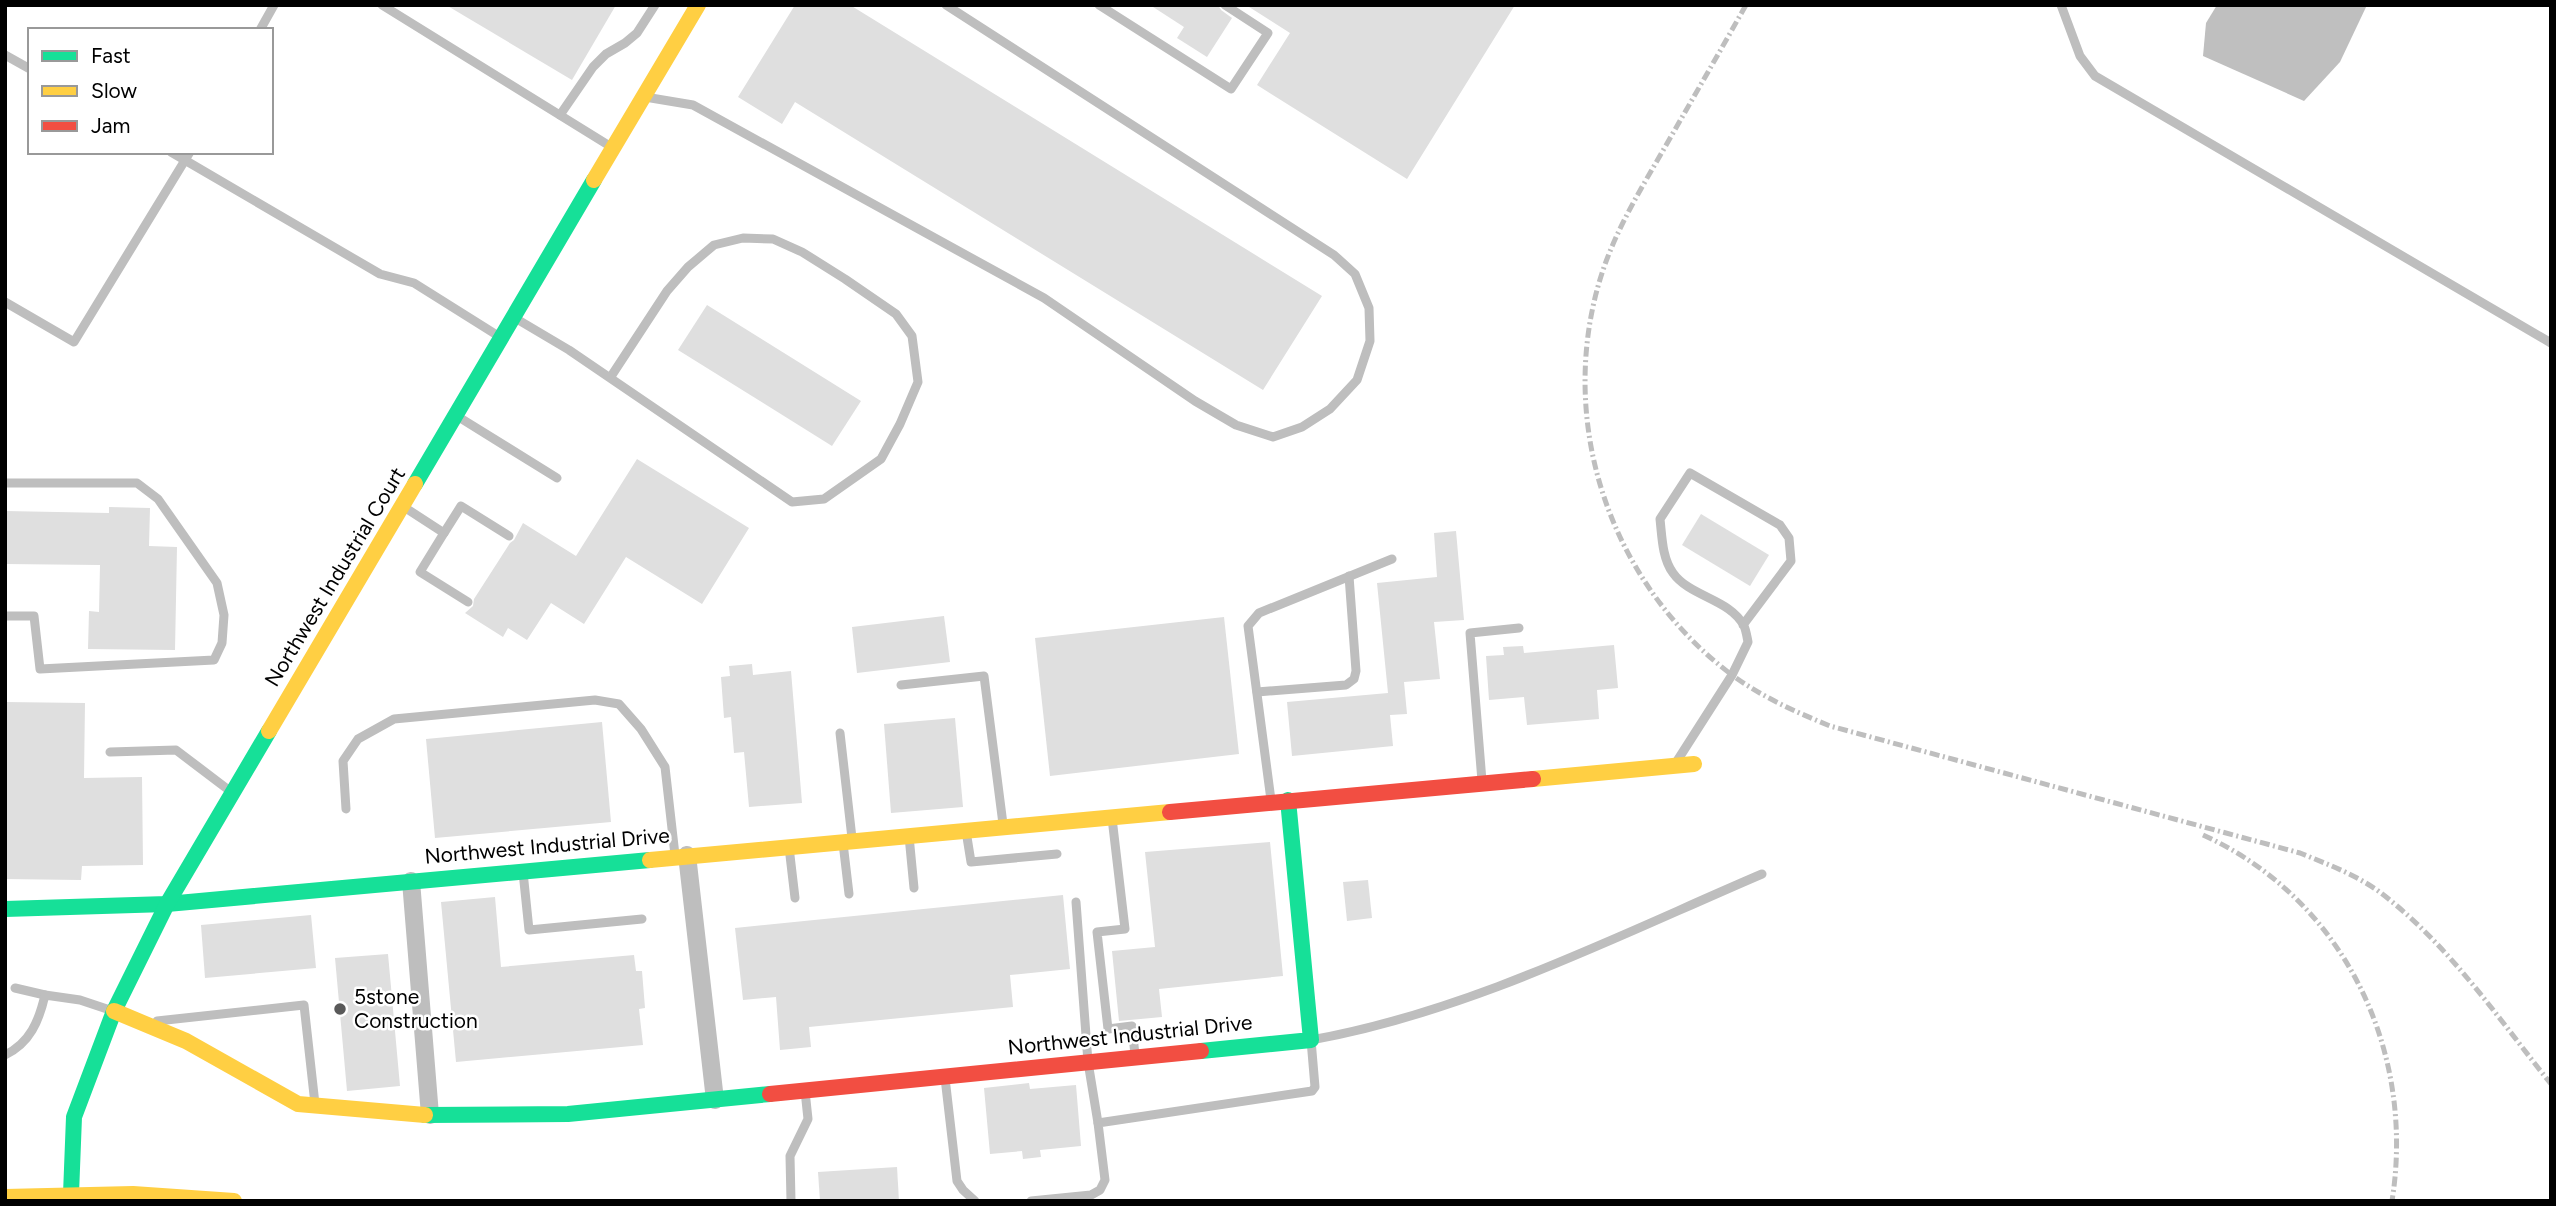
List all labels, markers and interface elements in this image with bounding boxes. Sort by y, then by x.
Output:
legend [28,28,273,154]
text: Fast [91,43,131,68]
text: Slow [91,78,137,103]
text: Jam [91,113,130,138]
street label: Northwest Industrial Court [259,463,410,691]
street label: Northwest Industrial Drive [423,822,670,869]
place label: 5stone Construction [354,984,478,1033]
marker: 5stone Construction [332,1001,348,1017]
street label: Northwest Industrial Drive [1006,1009,1254,1060]

